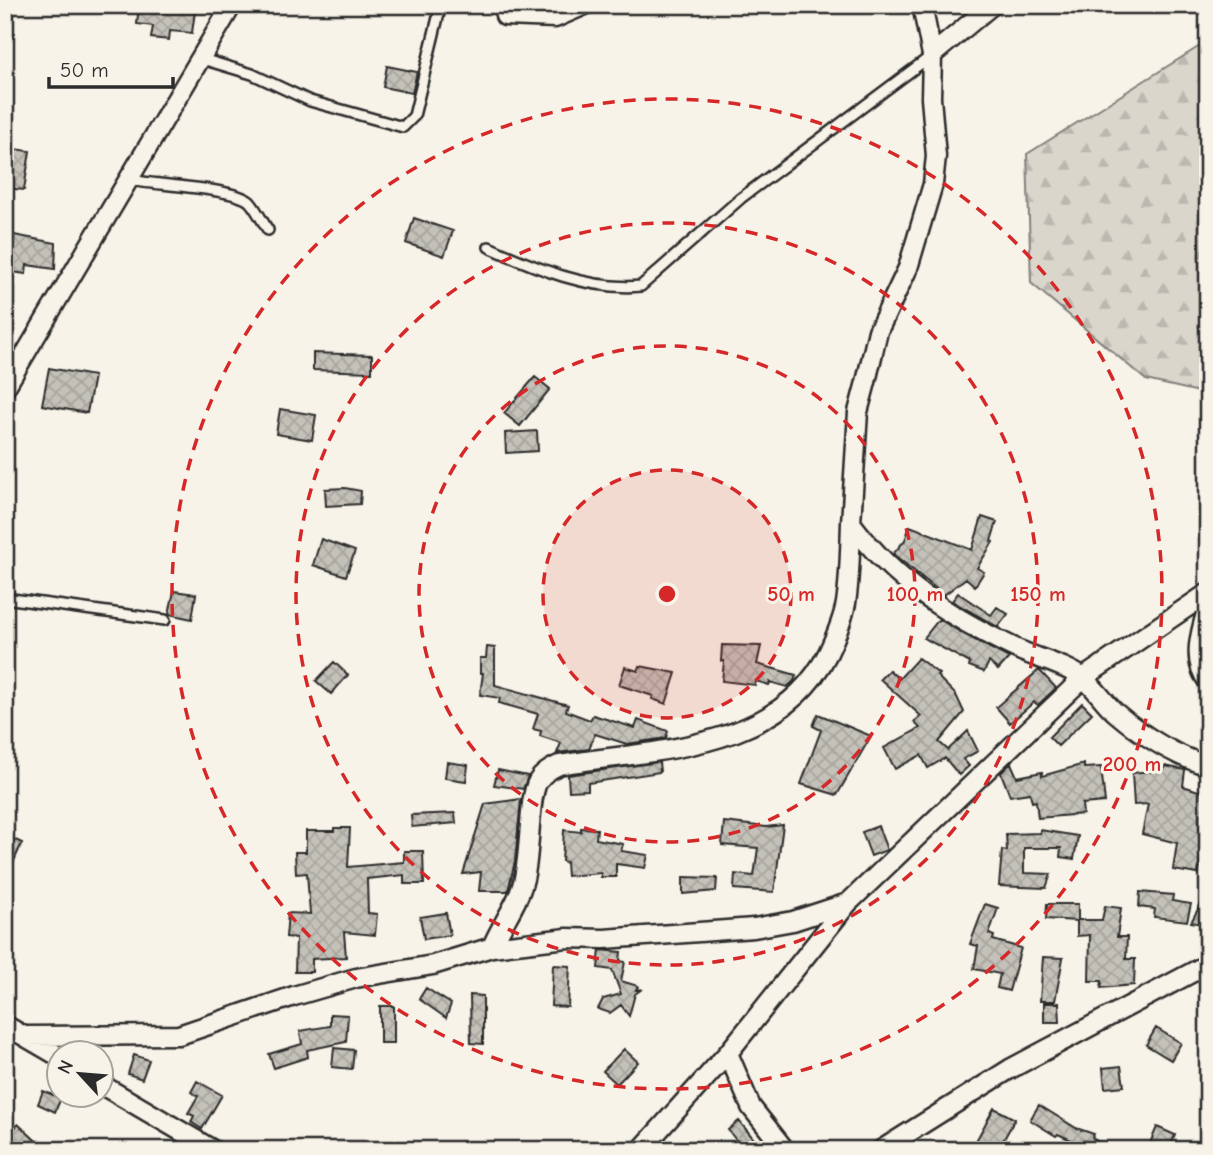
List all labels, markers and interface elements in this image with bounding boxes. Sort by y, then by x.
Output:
scale bar [49,46,173,90]
text: 50 m [60,58,109,82]
centre of rings [655,582,679,606]
text: 50 m [767,582,815,606]
text: 100 m [887,582,943,606]
text: 150 m [1010,582,1066,606]
text: 200 m [1103,752,1161,776]
north arrow [46,1040,116,1110]
text: N [53,1057,78,1077]

